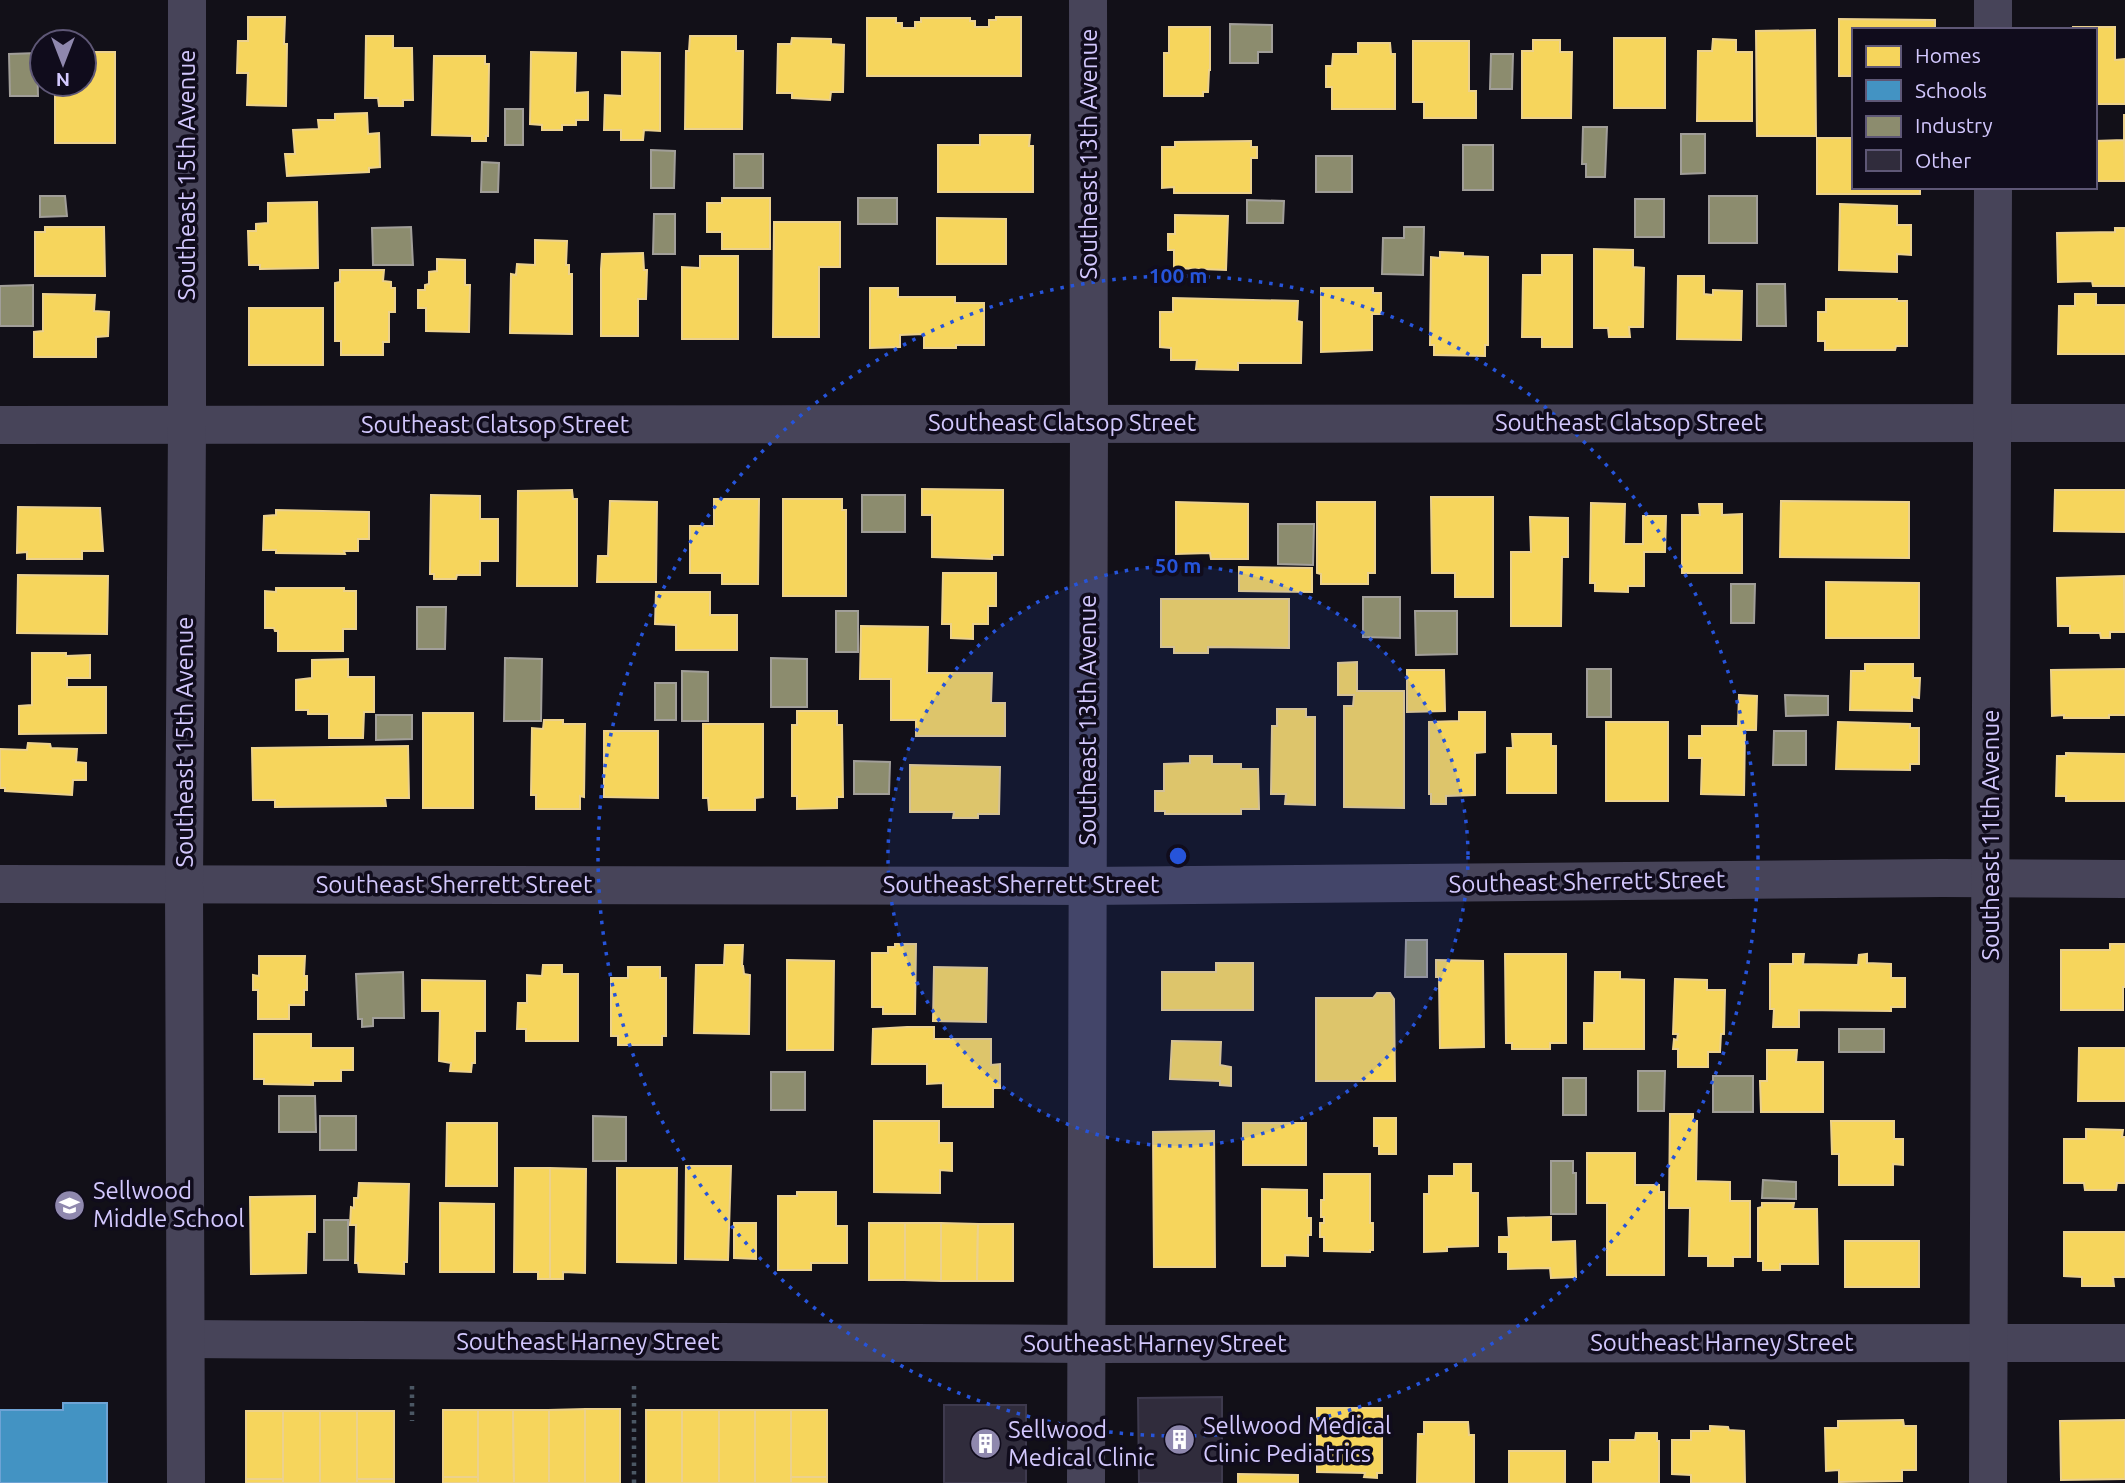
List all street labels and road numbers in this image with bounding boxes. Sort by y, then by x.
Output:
street label: Southeast 13th Avenue [1075,29,1102,279]
street label: Southeast 15th Avenue [173,50,200,300]
street label: Southeast Clatsop Street [928,409,1197,436]
street label: Southeast Clatsop Street [1495,409,1764,436]
street label: Southeast Clatsop Street [361,411,630,438]
street label: Southeast 13th Avenue [1074,595,1101,845]
street label: Southeast 15th Avenue [171,617,198,867]
street label: Southeast 11th Avenue [1977,710,2004,960]
street label: Southeast Sherrett Street [1448,866,1726,897]
street label: Southeast Sherrett Street [316,871,593,898]
street label: Southeast Sherrett Street [883,871,1160,898]
street label: Southeast Harney Street [456,1328,720,1355]
street label: Southeast Harney Street [1590,1329,1854,1356]
street label: Southeast Harney Street [1023,1330,1287,1357]

